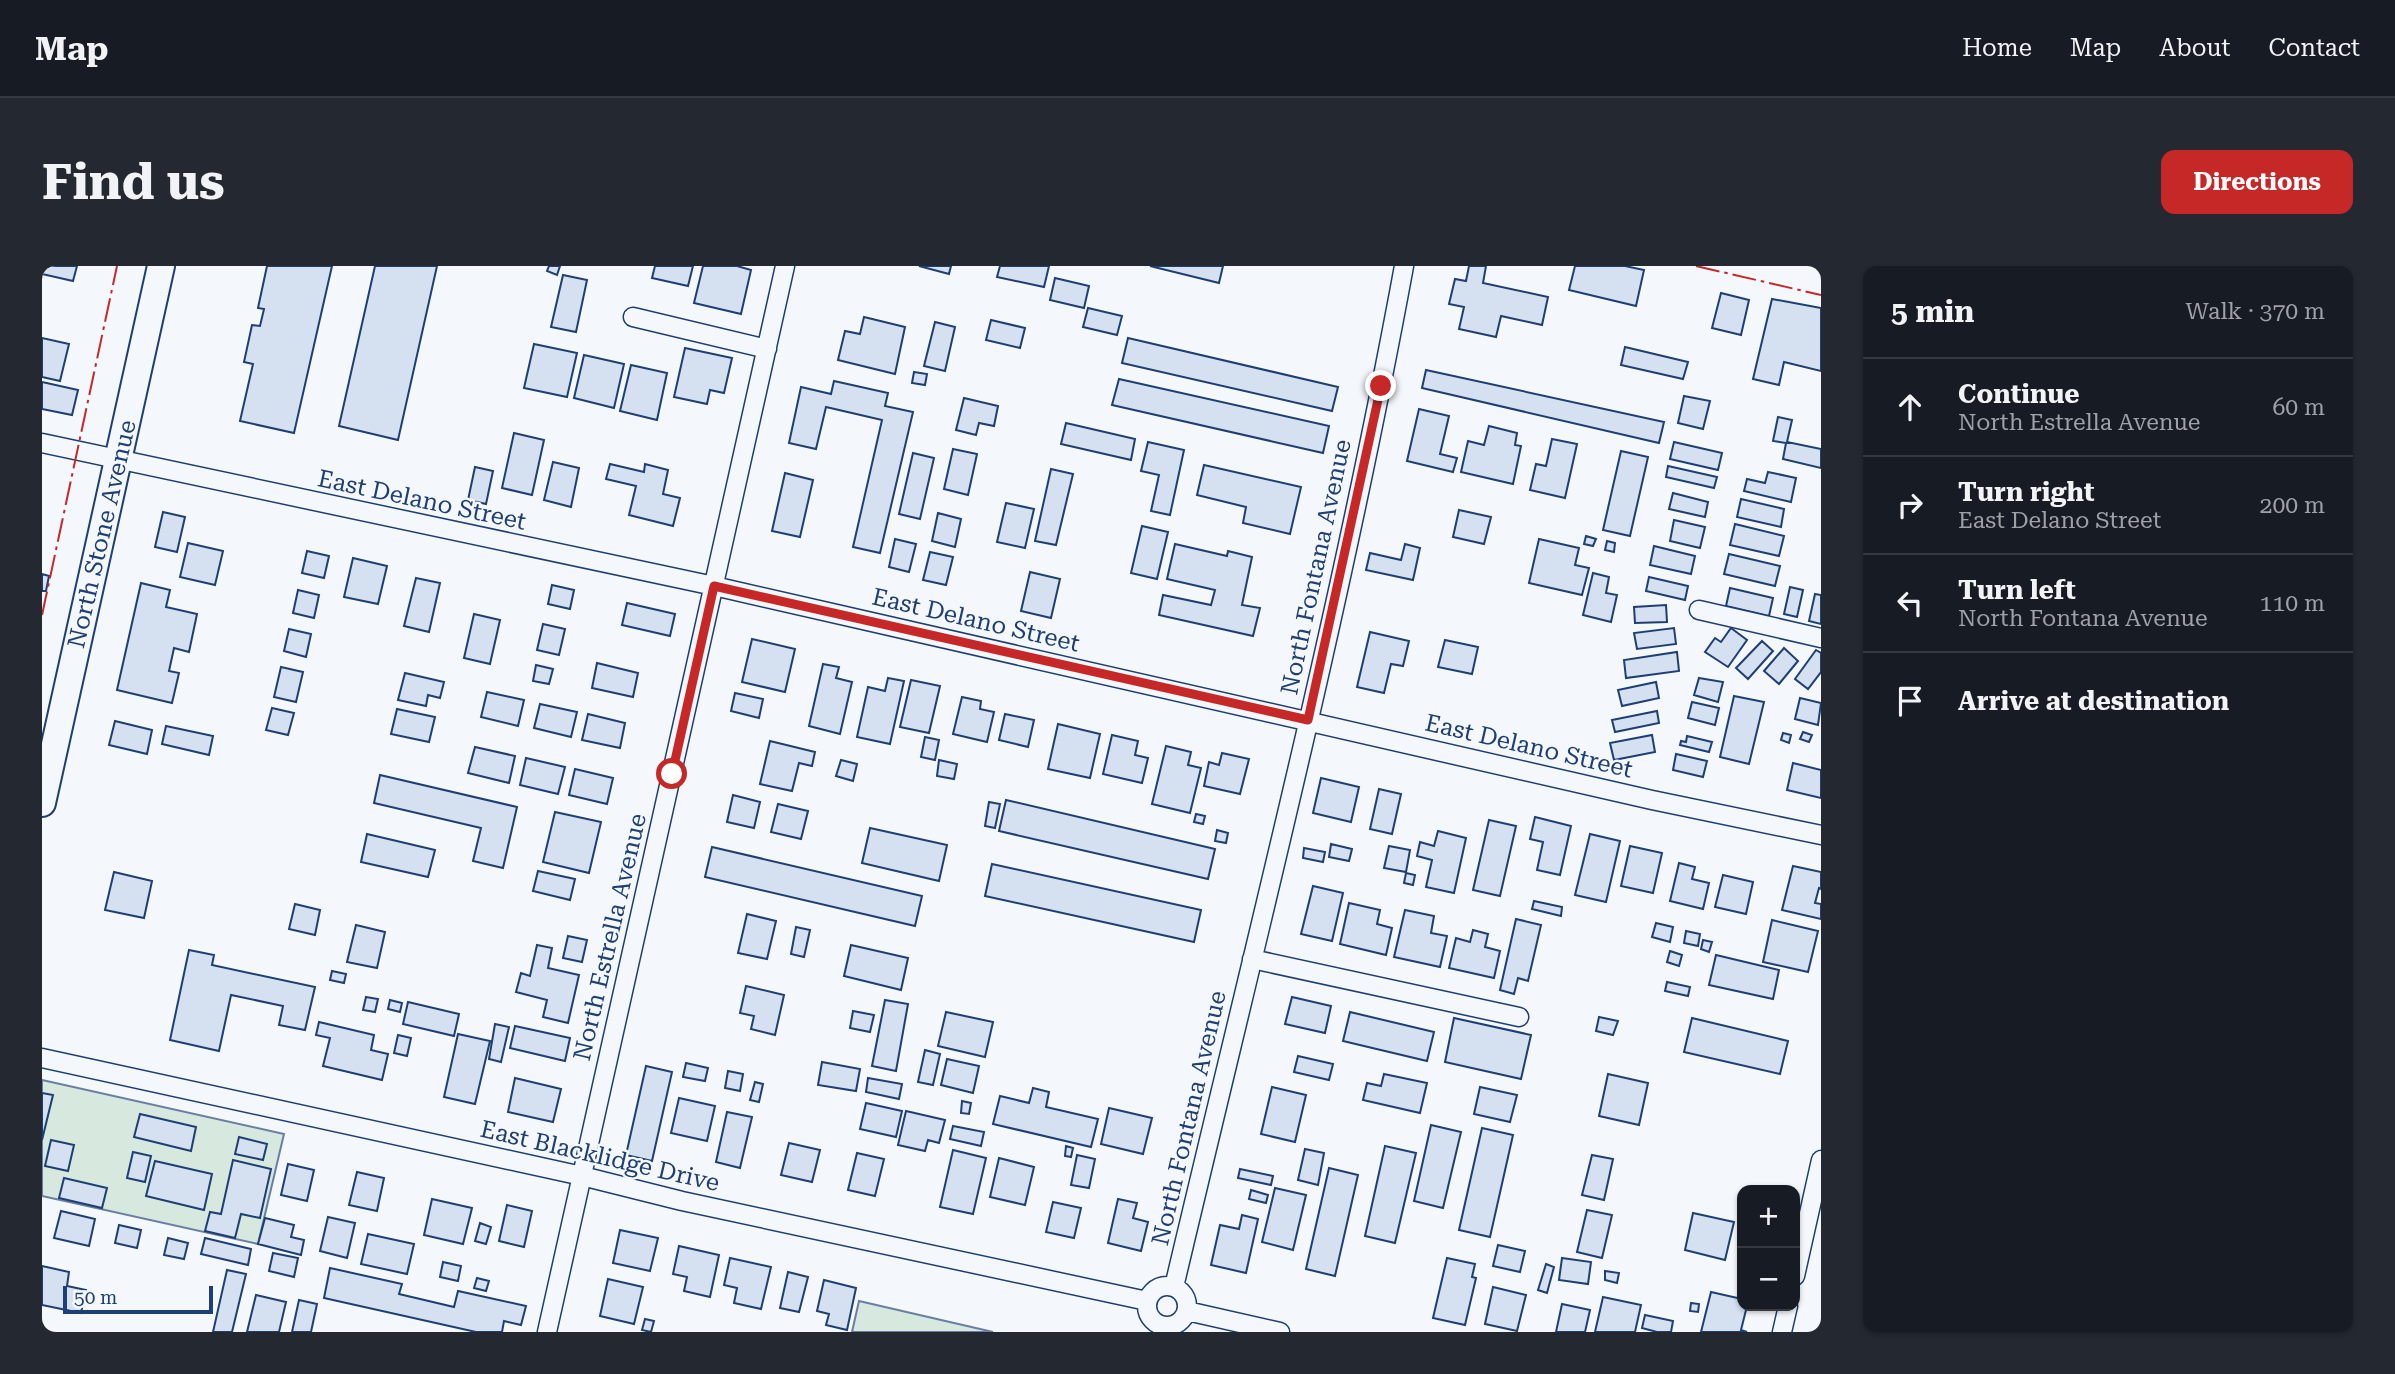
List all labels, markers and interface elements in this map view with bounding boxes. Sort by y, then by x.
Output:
text: Map [35,29,109,68]
text: Home [1962,34,2032,62]
text: Map [2070,34,2121,62]
text: About [2159,34,2230,62]
text: Contact [2268,34,2360,62]
button: Directions [2161,150,2353,214]
text: Find us [42,154,225,211]
text: 5 min [1891,294,1974,329]
text: Walk · 370 m [2186,298,2325,325]
route end [1365,370,1396,401]
text: Continue [1958,379,2080,409]
icon: ahead [1891,388,1929,426]
text: 60 m [2272,394,2325,421]
text: North Estrella Avenue [1958,409,2200,436]
street label: North Stone Avenue [62,417,142,651]
street label: North Fontana Avenue [1275,437,1357,697]
street label: East Delano Street [315,464,529,536]
text: Turn right [1958,477,2094,507]
icon: right [1891,486,1929,524]
text: 200 m [2260,492,2325,519]
text: East Delano Street [1958,507,2161,534]
text: Turn left [1958,575,2076,605]
street label: East Delano Street [870,583,1083,658]
icon: left [1891,584,1929,622]
text: 110 m [2260,590,2325,617]
text: North Fontana Avenue [1958,605,2208,632]
icon: arrive [1891,682,1929,720]
text: Arrive at destination [1958,686,2229,716]
street label: East Delano Street [1423,709,1636,784]
route start [656,758,687,789]
street label: North Estrella Avenue [568,811,652,1063]
street label: North Fontana Avenue [1146,988,1232,1248]
street label: East Blacklidge Drive [478,1115,722,1197]
map controls [1737,1185,1800,1311]
button: + [1737,1185,1800,1248]
button: − [1737,1248,1800,1311]
scale bar [63,1283,214,1315]
text: 50 m [74,1286,117,1309]

